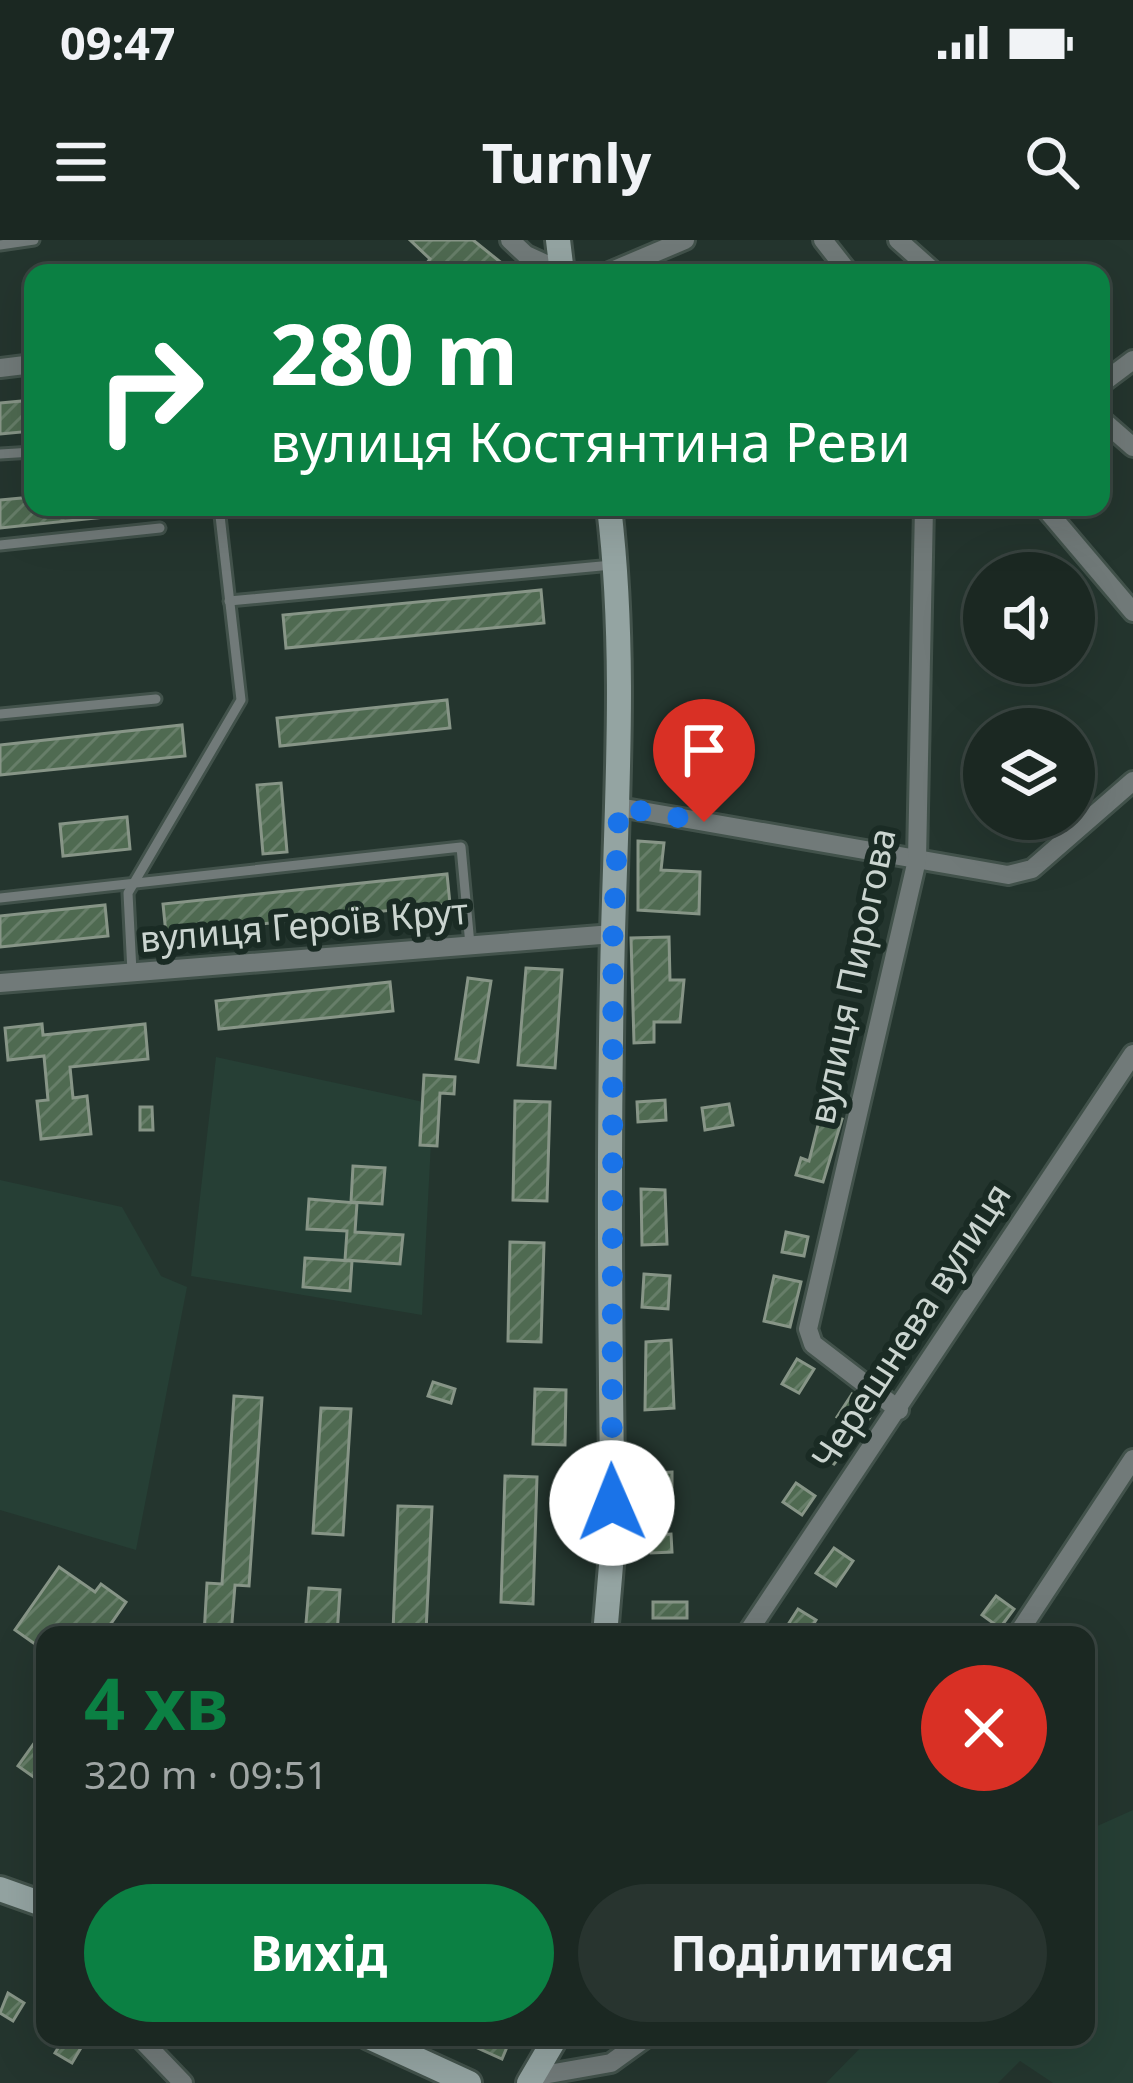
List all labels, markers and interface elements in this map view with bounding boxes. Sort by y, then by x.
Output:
text: 09:47 [60,12,176,73]
text: Turnly [482,125,651,199]
icon: menu [48,129,114,195]
icon: search [1019,129,1085,195]
text: 280 m [270,295,518,410]
icon: right [72,312,228,468]
text: вулиця Костянтина Реви [270,404,911,478]
map controls [963,552,1095,840]
button: sound [963,552,1095,684]
pin [653,699,755,822]
button: layers [963,708,1095,840]
icon: arrive [671,717,737,783]
street label: вулиця Пирогова [796,823,907,1128]
street label: вулиця Героїв Крут [138,886,470,963]
street label: Черешнева вулиця [800,1173,1022,1478]
position arrow [549,1440,675,1566]
text: 4 хв [84,1653,228,1751]
button: close [921,1665,1047,1791]
text: 320 m · 09:51 [84,1747,328,1800]
button: Вихід [84,1884,554,2022]
button: Поділитися [578,1884,1047,2022]

